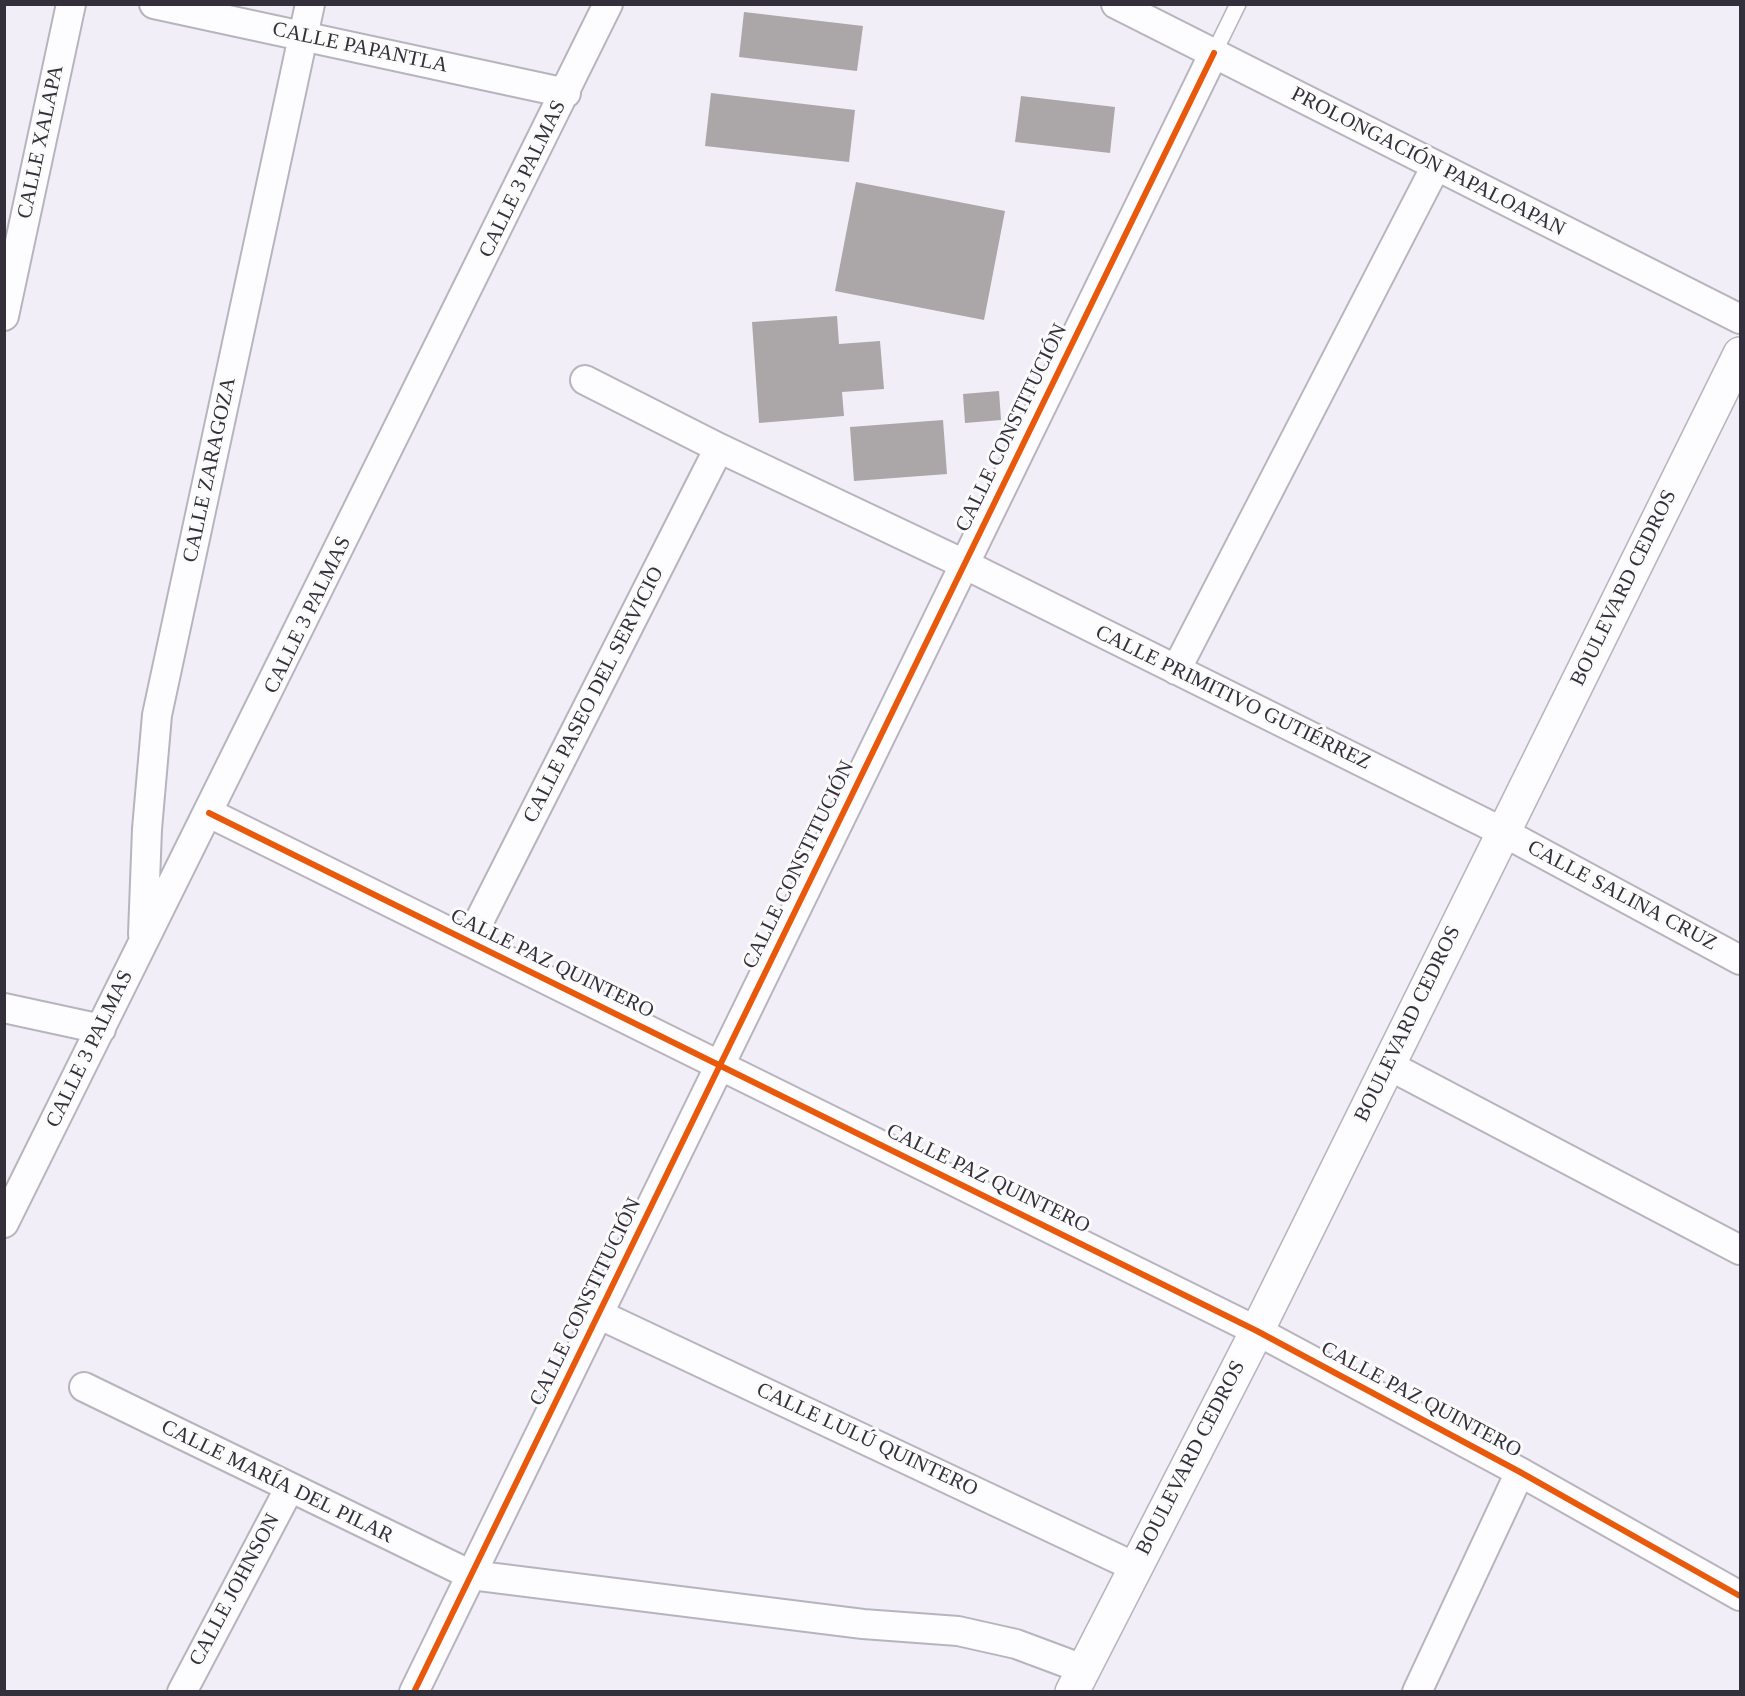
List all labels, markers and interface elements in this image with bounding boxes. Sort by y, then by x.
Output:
street label: CALLE PAPANTLA [270,17,450,79]
street label: CALLE XALAPA [12,63,70,221]
street label: PROLONGACIÓN PAPALOAPAN [1287,82,1569,242]
street label: CALLE 3 PALMAS [474,96,572,262]
street label: CALLE CONSTITUCIÓN [951,320,1073,536]
street label: CALLE ZARAGOZA [178,375,242,565]
street label: BOULEVARD CEDROS [1566,486,1682,690]
street label: CALLE 3 PALMAS [259,532,357,698]
street label: CALLE PASEO DEL SERVICIO [518,563,670,827]
street label: CALLE PRIMITIVO GUTIÉRREZ [1091,620,1375,776]
street label: CALLE CONSTITUCIÓN [738,757,860,973]
street label: CALLE SALINA CRUZ [1523,835,1721,957]
street label: CALLE PAZ QUINTERO [446,904,658,1024]
street label: BOULEVARD CEDROS [1350,922,1466,1126]
street label: CALLE 3 PALMAS [41,966,139,1132]
street label: CALLE PAZ QUINTERO [882,1119,1094,1239]
street label: CALLE CONSTITUCIÓN [525,1194,647,1410]
street label: CALLE PAZ QUINTERO [1317,1336,1525,1464]
street label: BOULEVARD CEDROS [1131,1357,1251,1559]
street label: CALLE LULÚ QUINTERO [752,1378,982,1502]
street label: CALLE MARÍA DEL PILAR [157,1415,397,1549]
street label: CALLE JOHNSON [184,1510,286,1670]

